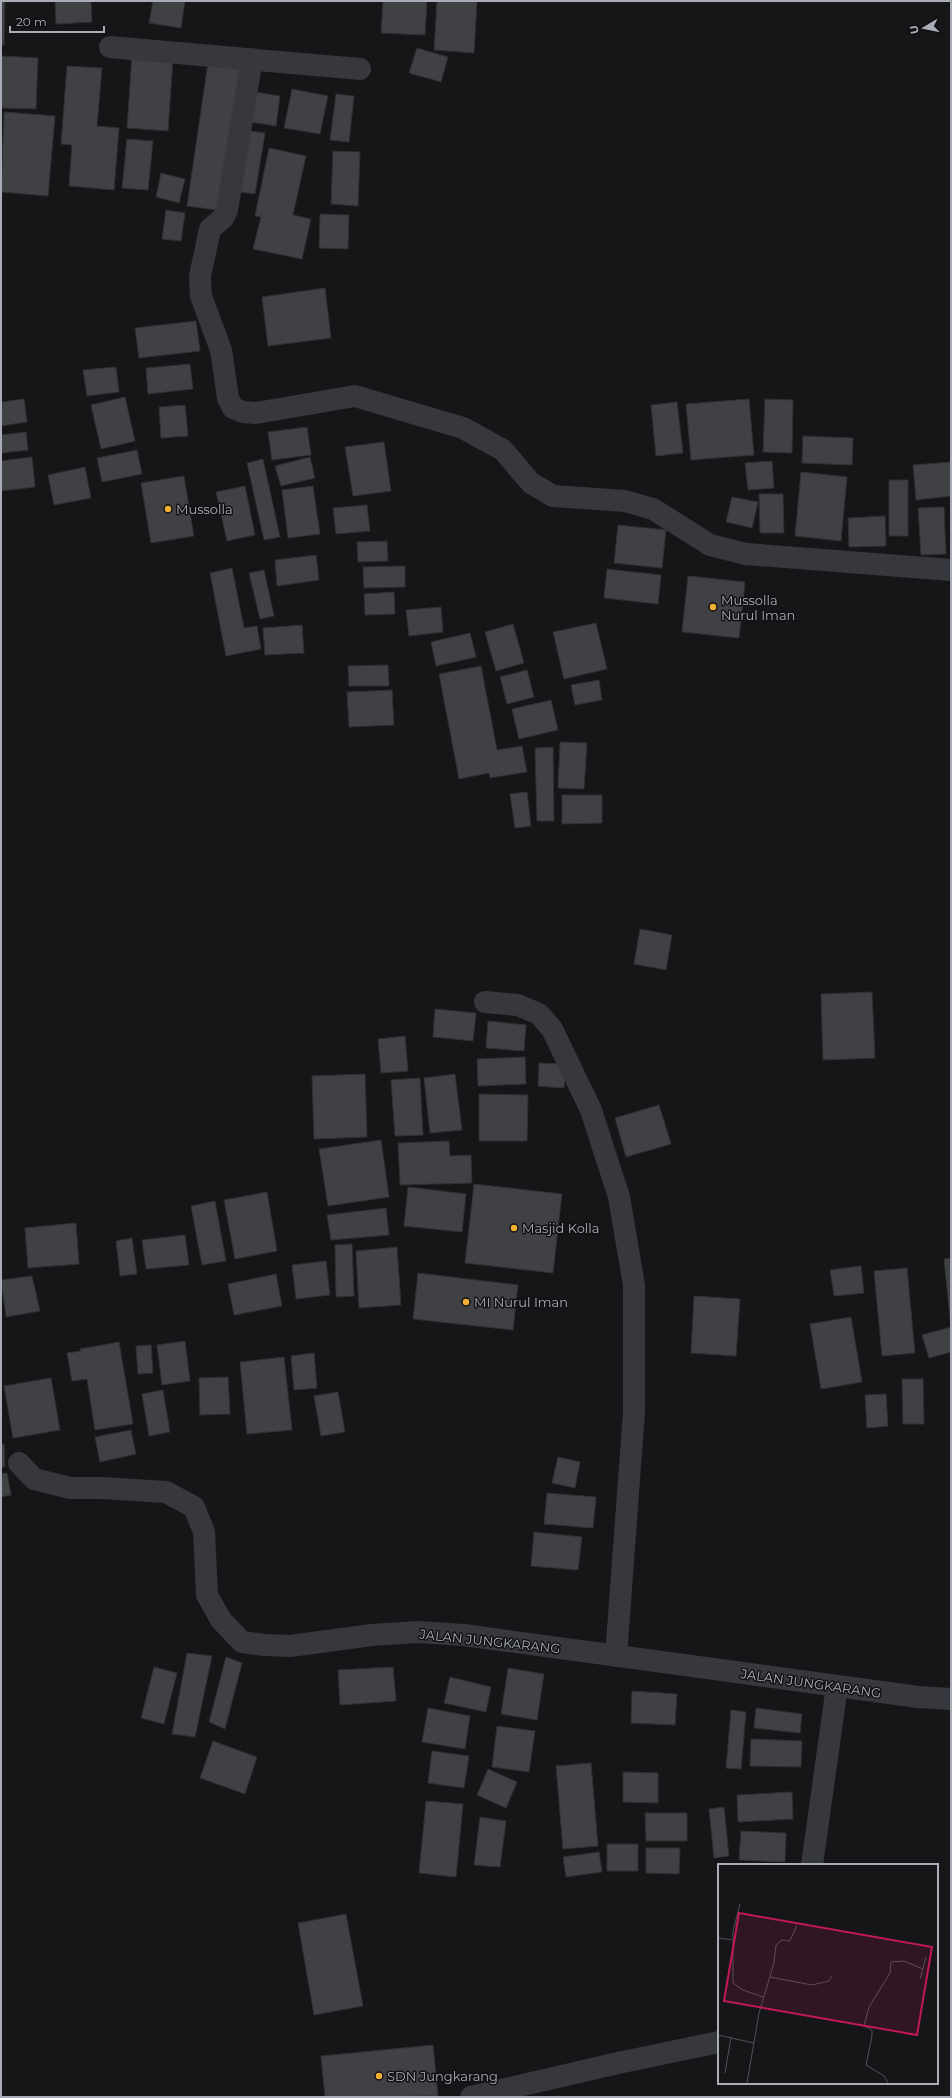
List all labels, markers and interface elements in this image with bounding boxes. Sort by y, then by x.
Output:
scale bar [10,8,104,34]
north arrow [904,8,944,48]
text: 20 m [16,14,47,29]
text: U [907,24,922,35]
place label: Mussolla [176,501,233,517]
marker: Mussolla [163,504,173,514]
place label: Mussolla Nurul Iman [721,592,795,623]
marker: Mussolla Nurul Iman [708,602,718,612]
place label: Masjid Kolla [522,1220,599,1236]
marker: Masjid Kolla [509,1223,519,1233]
place label: MI Nurul Iman [474,1294,568,1310]
marker: MI Nurul Iman [461,1297,471,1307]
street label: JALAN JUNGKARANG [418,1626,561,1656]
street label: JALAN JUNGKARANG [739,1665,882,1701]
inset map [718,1864,938,2084]
place label: SDN Jungkarang [387,2068,498,2084]
marker: SDN Jungkarang [374,2071,384,2081]

